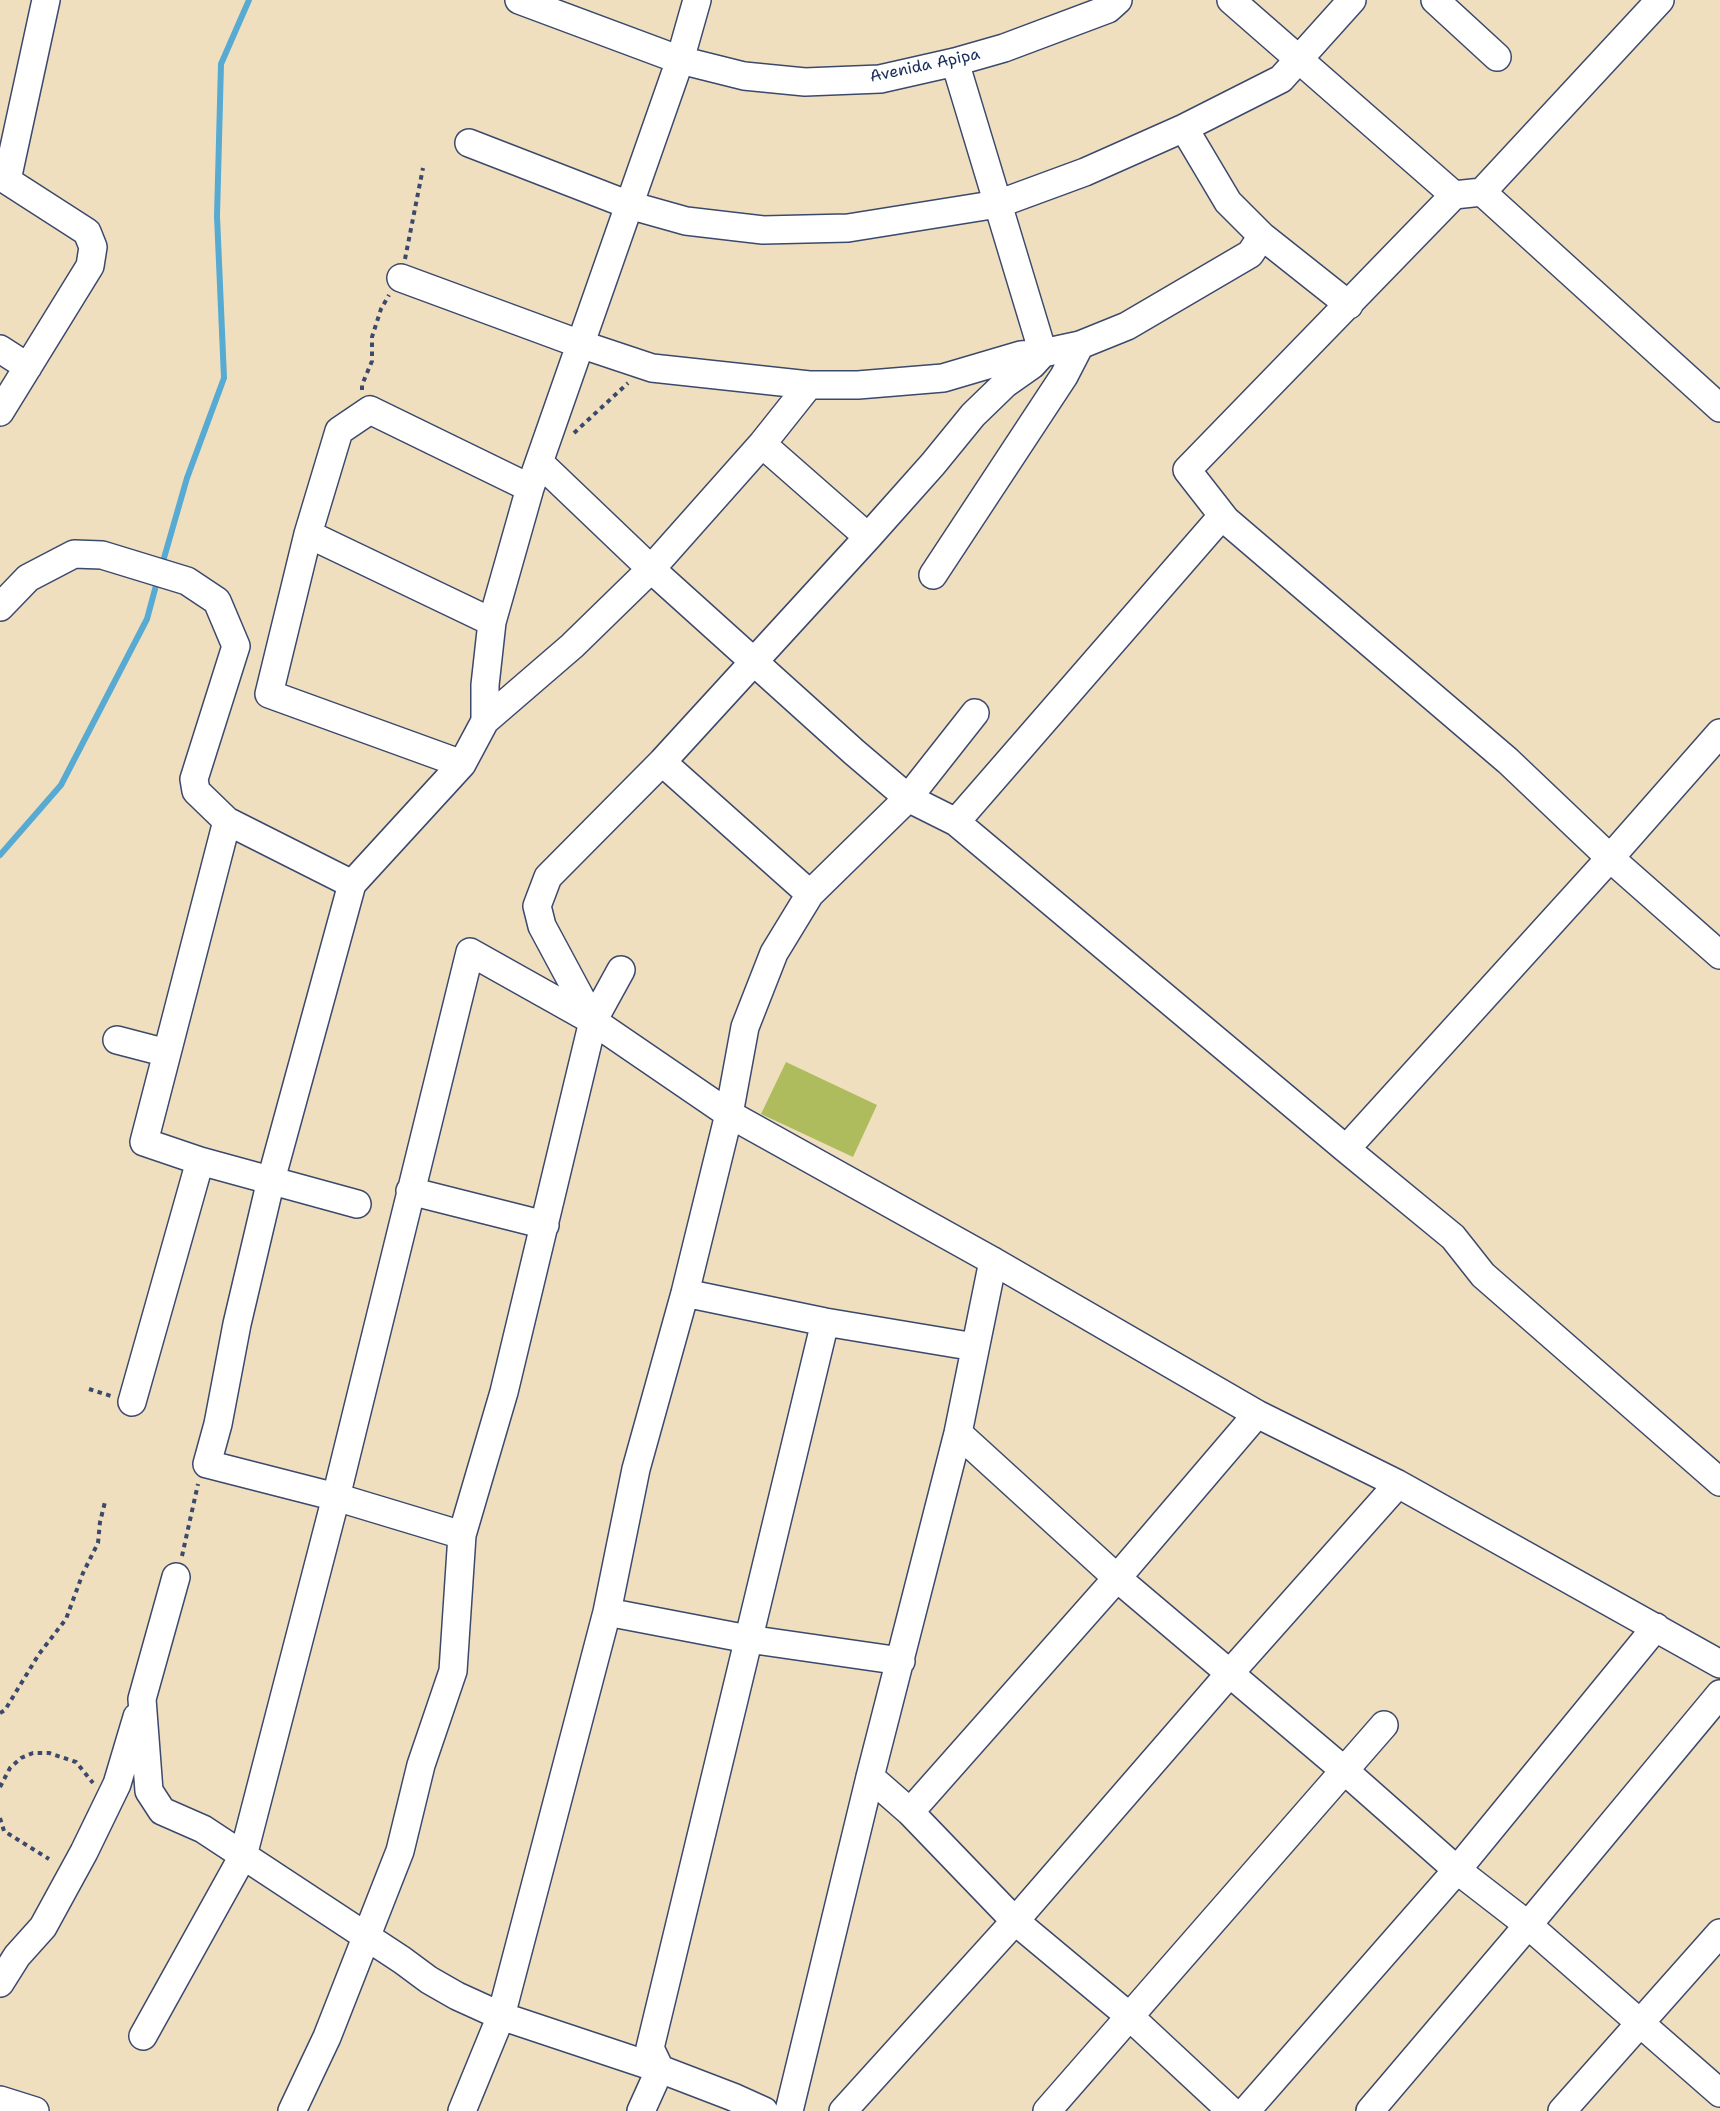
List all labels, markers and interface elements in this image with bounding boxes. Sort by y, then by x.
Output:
street label: Avenida Apipa [868,45,982,87]

